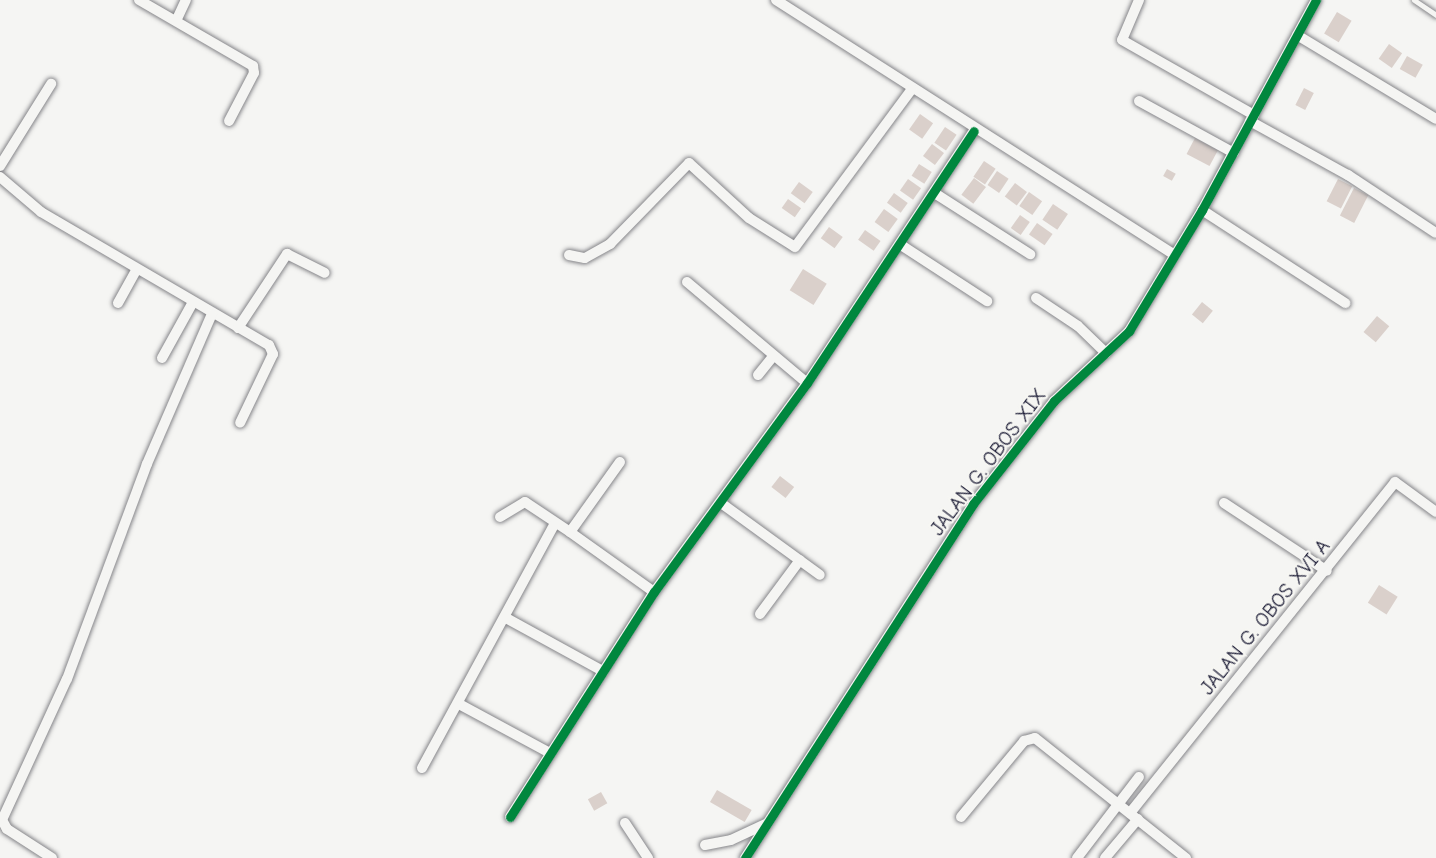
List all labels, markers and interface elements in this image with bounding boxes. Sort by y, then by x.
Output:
street label: JALAN G. OBOS XIX [925,384,1051,540]
street label: JALAN G. OBOS XVI A [1195,535,1335,699]

